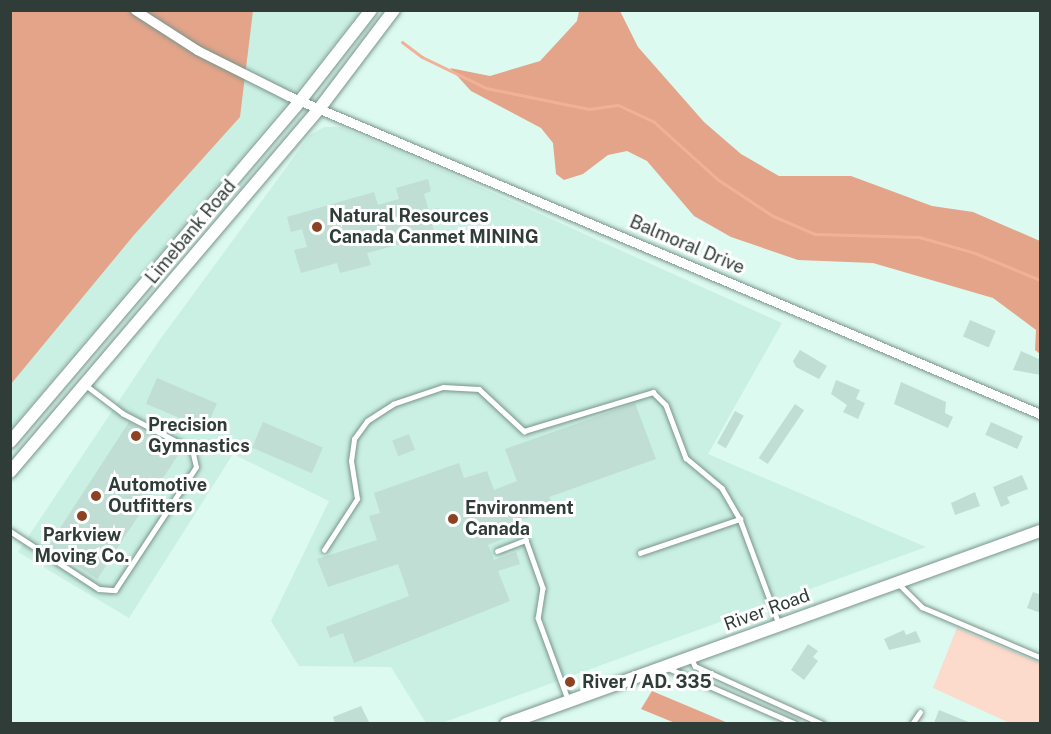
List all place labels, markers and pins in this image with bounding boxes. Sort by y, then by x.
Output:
place label: Natural Resources Canada Canmet MINING [329,206,539,248]
marker: Natural Resources Canada Canmet MINING [310,220,324,234]
place label: Precision Gymnastics [148,415,250,458]
marker: Precision Gymnastics [129,429,143,443]
place label: Automotive Outfitters [108,475,207,518]
marker: Automotive Outfitters [89,489,103,503]
place label: Environment Canada [465,498,574,540]
marker: Parkview Moving Co. [75,509,89,523]
marker: Environment Canada [446,512,460,526]
place label: Parkview Moving Co. [35,525,129,568]
place label: River / AD. 335 [582,671,712,693]
marker: River / AD. 335 [563,675,577,689]

